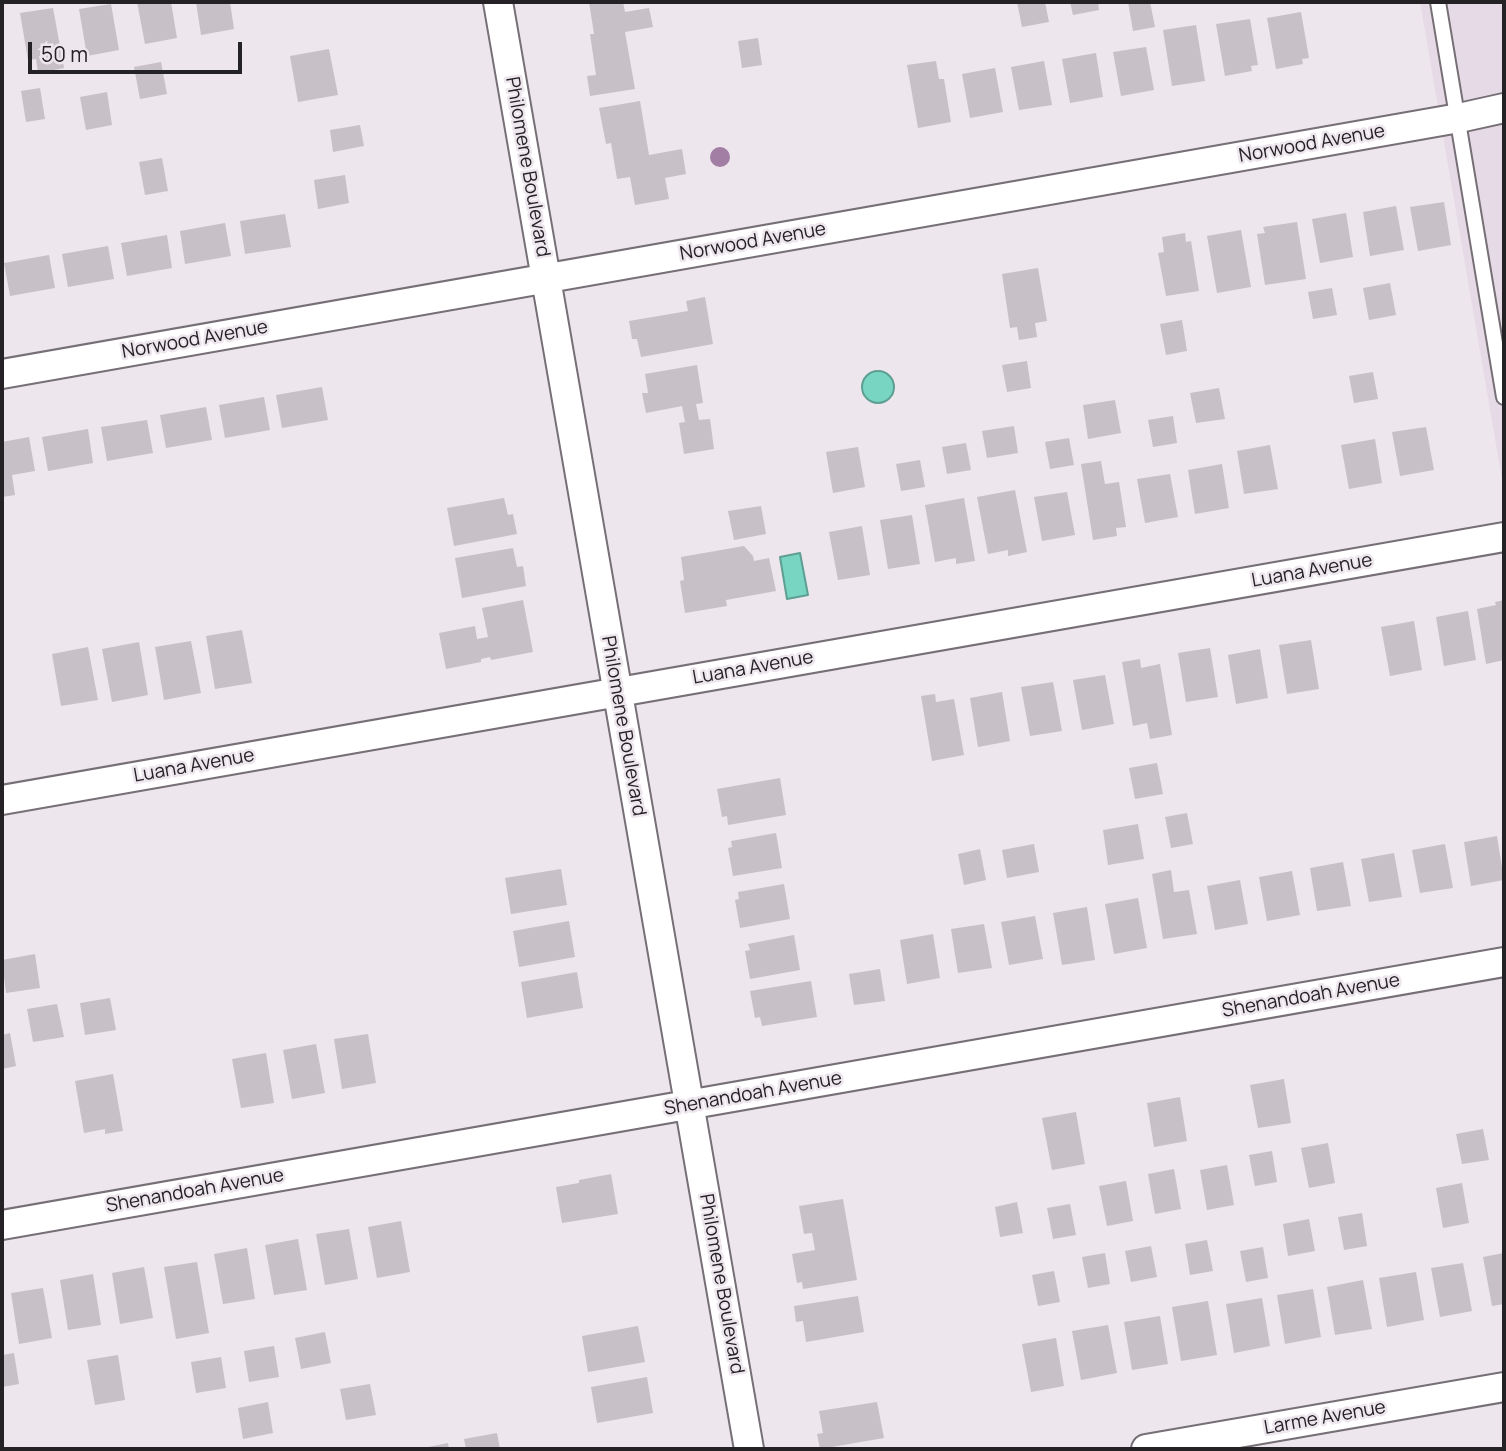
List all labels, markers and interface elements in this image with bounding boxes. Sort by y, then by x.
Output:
scale bar [32,28,245,72]
text: 50 m [41,40,88,68]
street label: Philomene Boulevard [500,75,554,259]
street label: Norwood Avenue [1237,120,1387,168]
street label: Norwood Avenue [678,218,828,266]
street label: Norwood Avenue [120,316,270,364]
street label: Luana Avenue [1250,549,1374,593]
street label: Philomene Boulevard [596,634,650,818]
street label: Luana Avenue [691,646,815,690]
street label: Luana Avenue [132,744,256,788]
street label: Shenandoah Avenue [1220,969,1402,1023]
street label: Shenandoah Avenue [662,1067,844,1121]
street label: Shenandoah Avenue [104,1164,286,1218]
street label: Philomene Boulevard [694,1192,748,1376]
street label: Larme Avenue [1262,1396,1388,1440]

